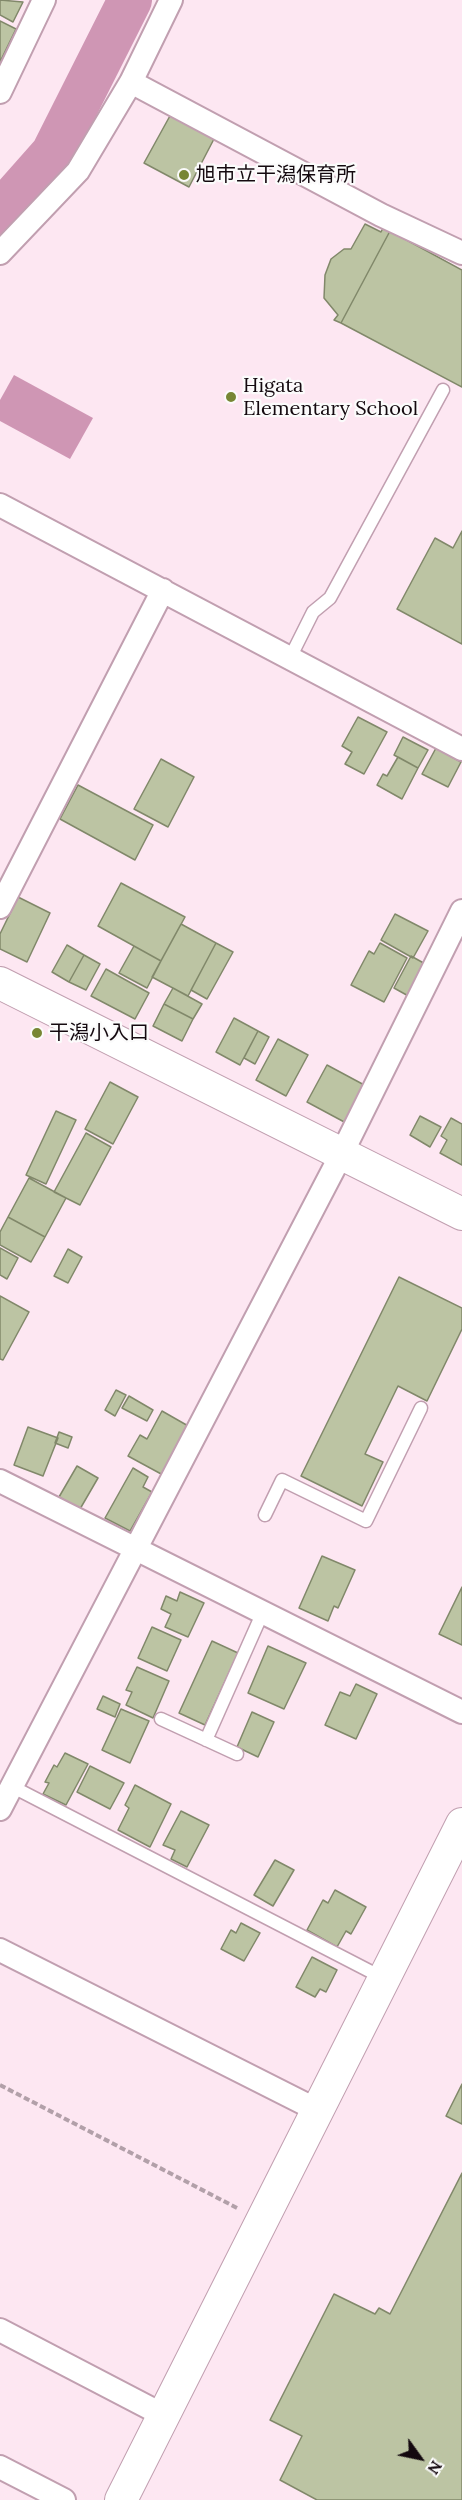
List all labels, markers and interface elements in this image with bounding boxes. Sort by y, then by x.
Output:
place label: 旭市立干潟保育所 [196,163,356,187]
marker: 旭市立干潟保育所 [177,168,191,182]
place label: Higata Elementary School [243,374,418,421]
marker: Higata Elementary School [224,390,238,404]
place label: 干潟小入口 [49,1021,149,1045]
marker: 干潟小入口 [30,1026,44,1040]
north arrow [390,2428,450,2488]
text: N [423,2457,447,2478]

